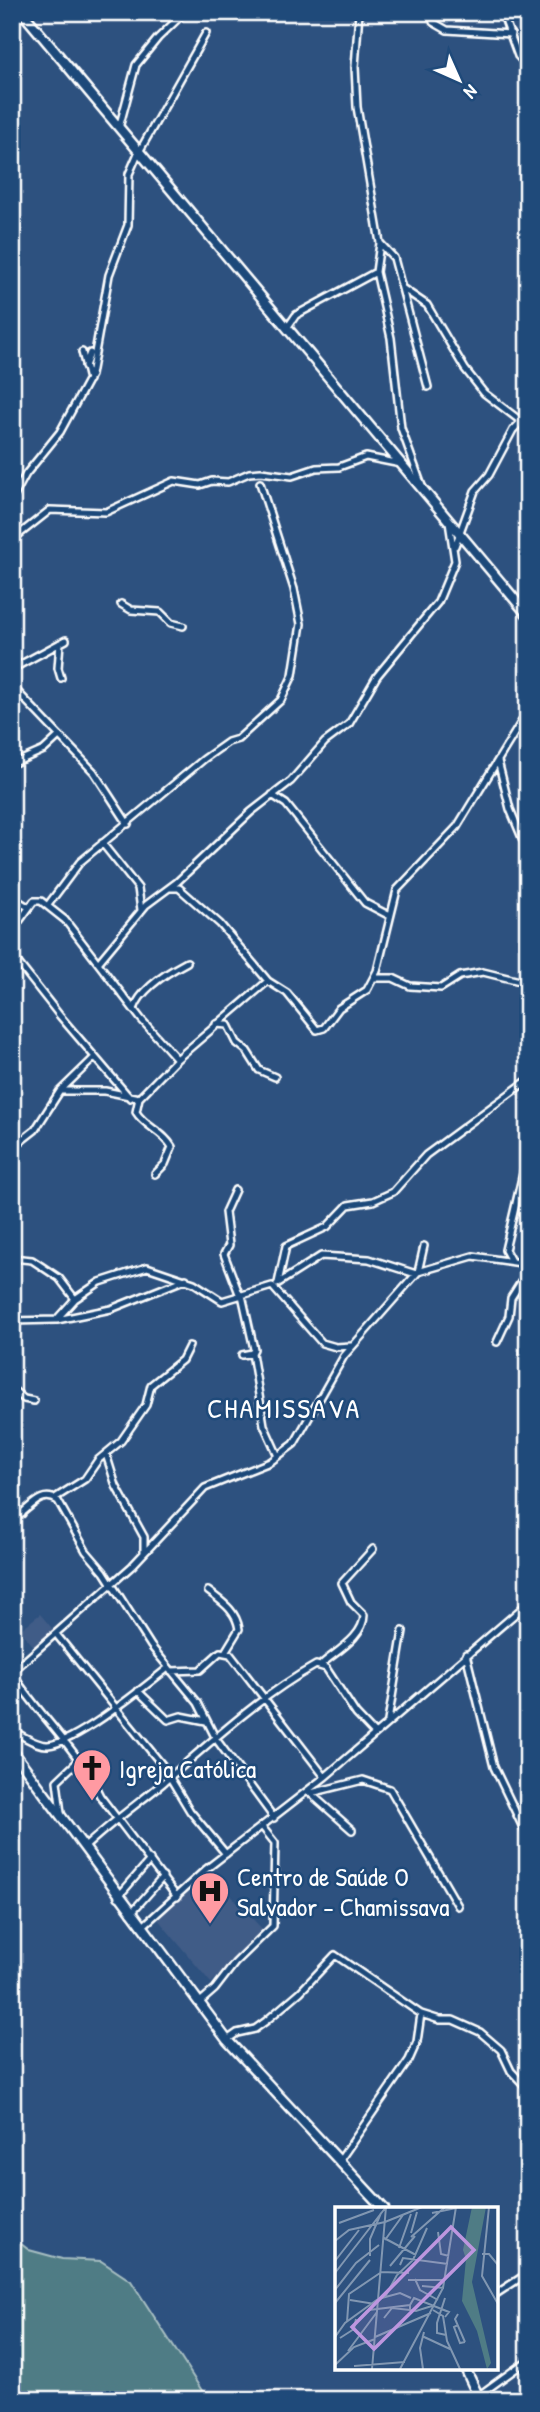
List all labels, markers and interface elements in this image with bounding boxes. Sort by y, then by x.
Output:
north arrow [424,46,494,116]
text: N [458,79,484,105]
district label: CHAMISSAVA [207,1389,361,1427]
church icon: Igreja Católica [71,1747,113,1802]
place label: Igreja Católica [119,1751,256,1786]
place label: Centro de Saúde O Salvador - Chamissava [237,1859,449,1924]
hospital icon: Centro de Saúde O Salvador - Chamissava [189,1870,231,1925]
inset map [335,2207,498,2370]

